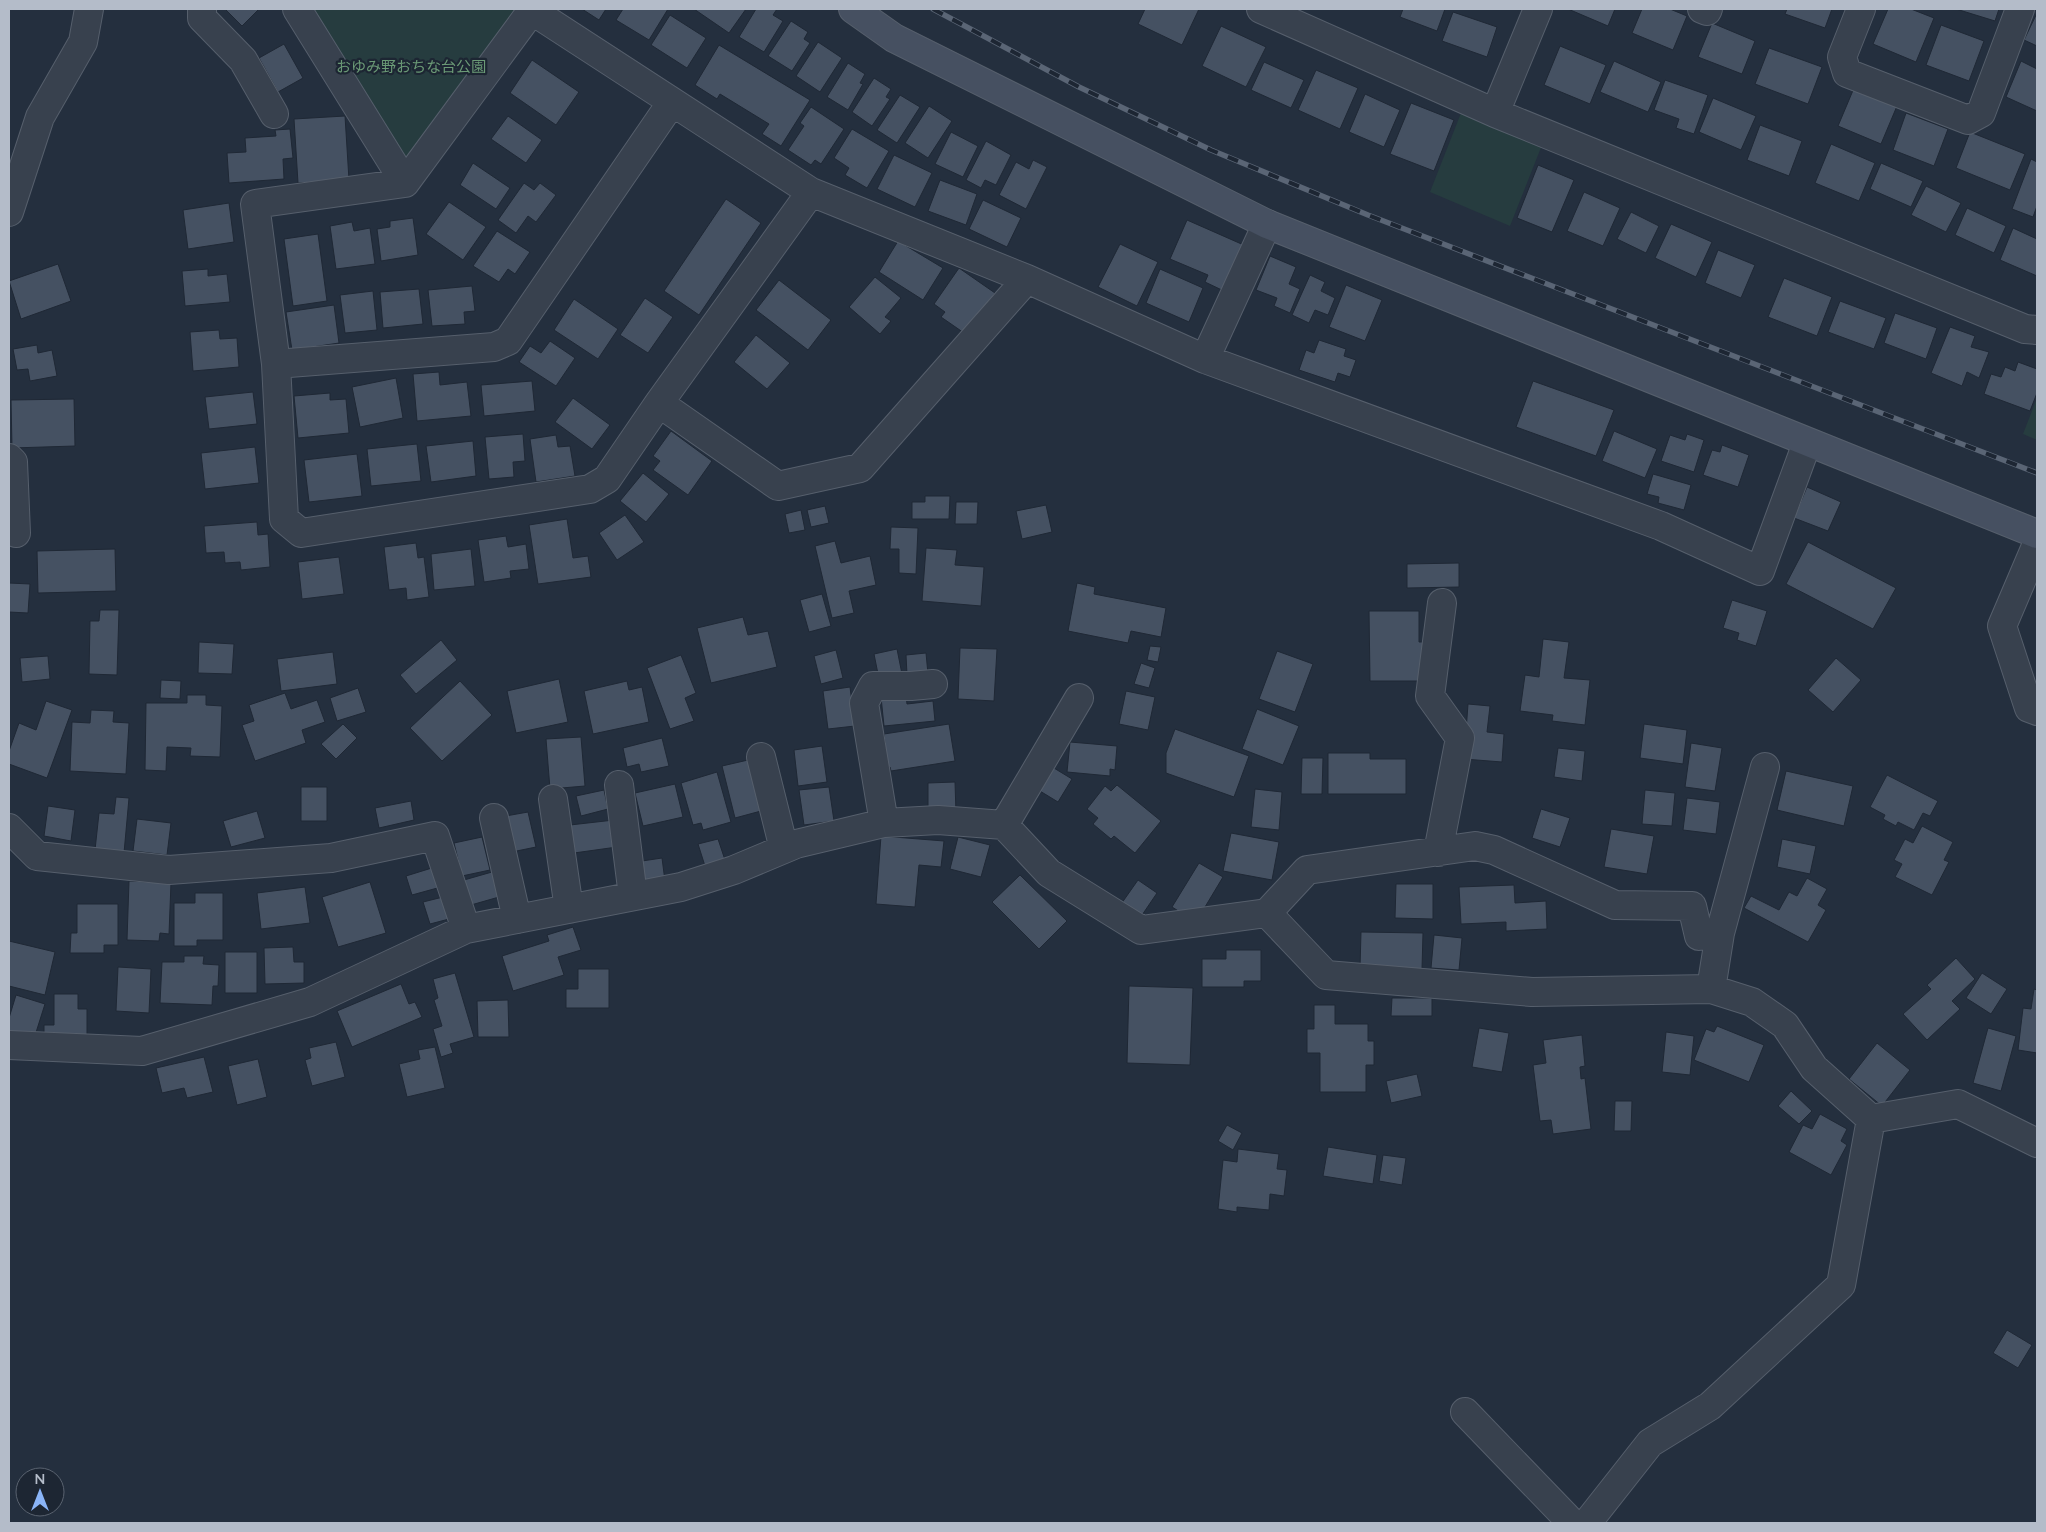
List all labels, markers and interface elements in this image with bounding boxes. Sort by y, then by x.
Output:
park label: おゆみ野おちな台公園 [336,57,486,75]
north arrow [15,1467,65,1517]
text: N [35,1470,45,1487]

